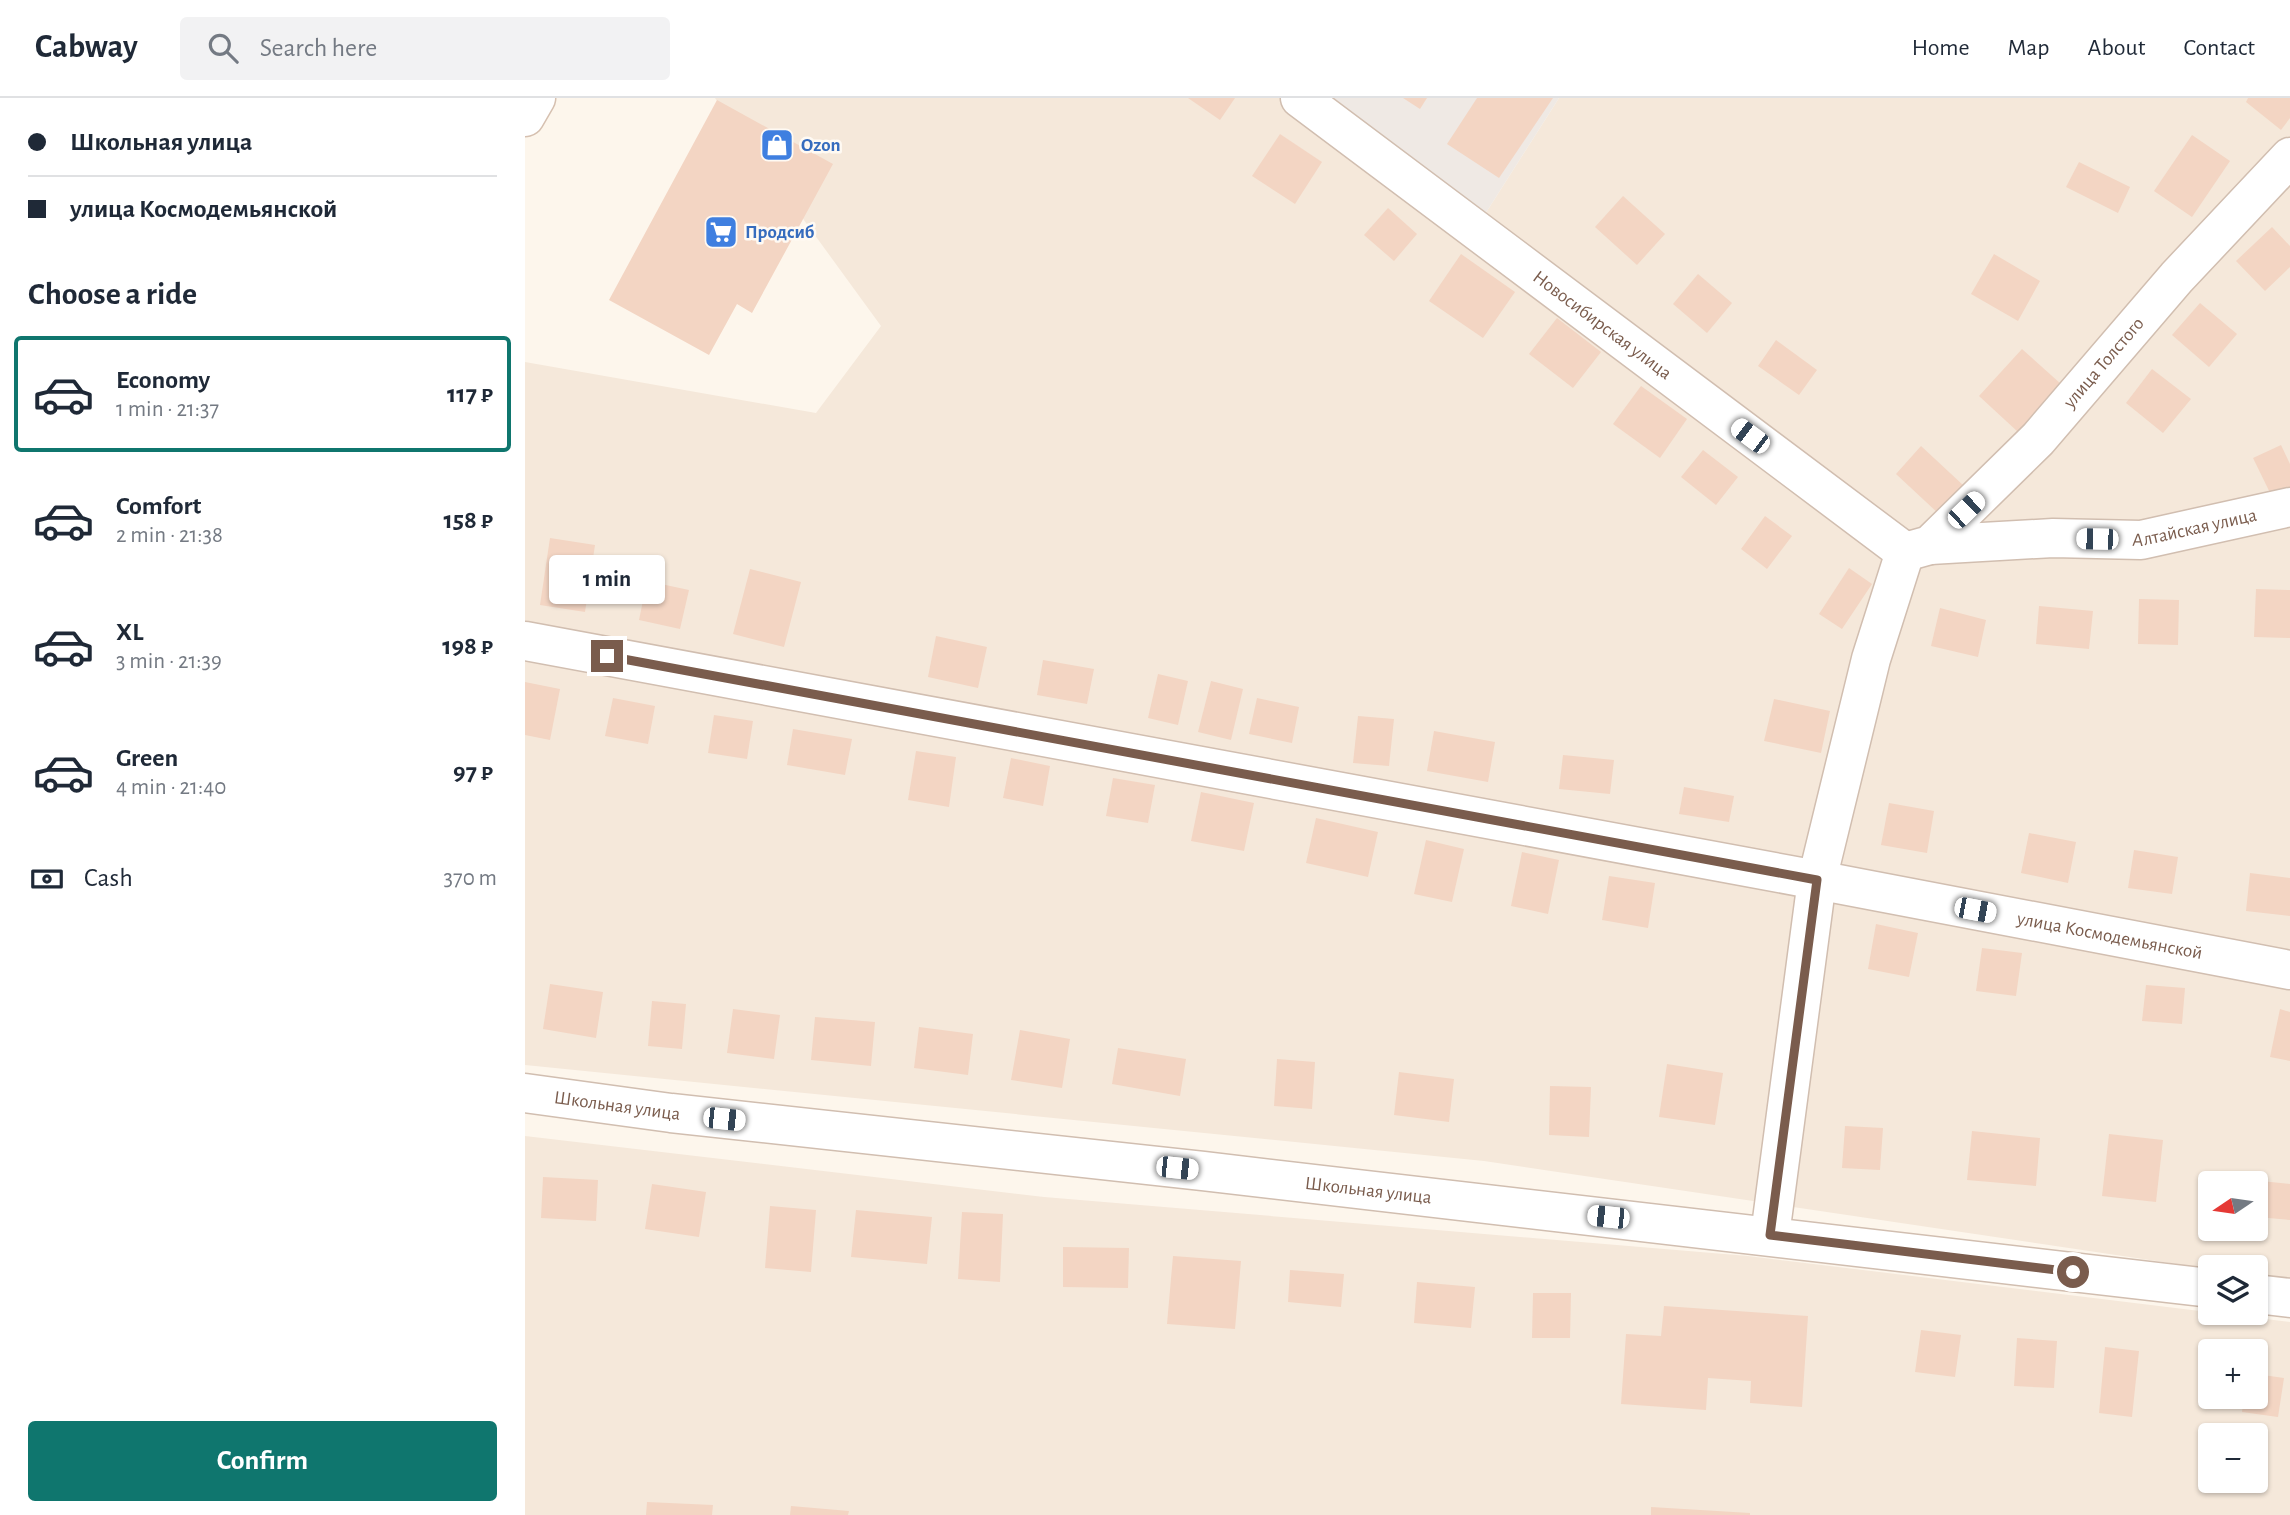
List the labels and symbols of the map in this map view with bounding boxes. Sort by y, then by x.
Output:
shop icon: Ozon [758,126,796,164]
place label: Ozon [801,136,840,155]
supermarket icon: Продсиб [702,213,740,251]
place label: Продсиб [745,223,815,242]
street label: Новосибирская улица [1529,267,1676,383]
street label: улица Толстого [2059,314,2148,412]
car [1727,415,1774,457]
car [1944,488,1989,532]
street label: Алтайская улица [2132,505,2259,550]
car [2076,528,2119,550]
callout: 1 min [549,554,665,603]
route end [591,640,623,672]
car [1953,896,1998,924]
street label: улица Космодемьянской [2015,909,2204,963]
street label: Школьная улица [553,1088,682,1123]
car [703,1106,746,1132]
car [1156,1155,1199,1181]
north arrow [2198,1171,2268,1241]
street label: Школьная улица [1304,1173,1433,1207]
car [1587,1204,1630,1230]
route start [2057,1256,2089,1288]

